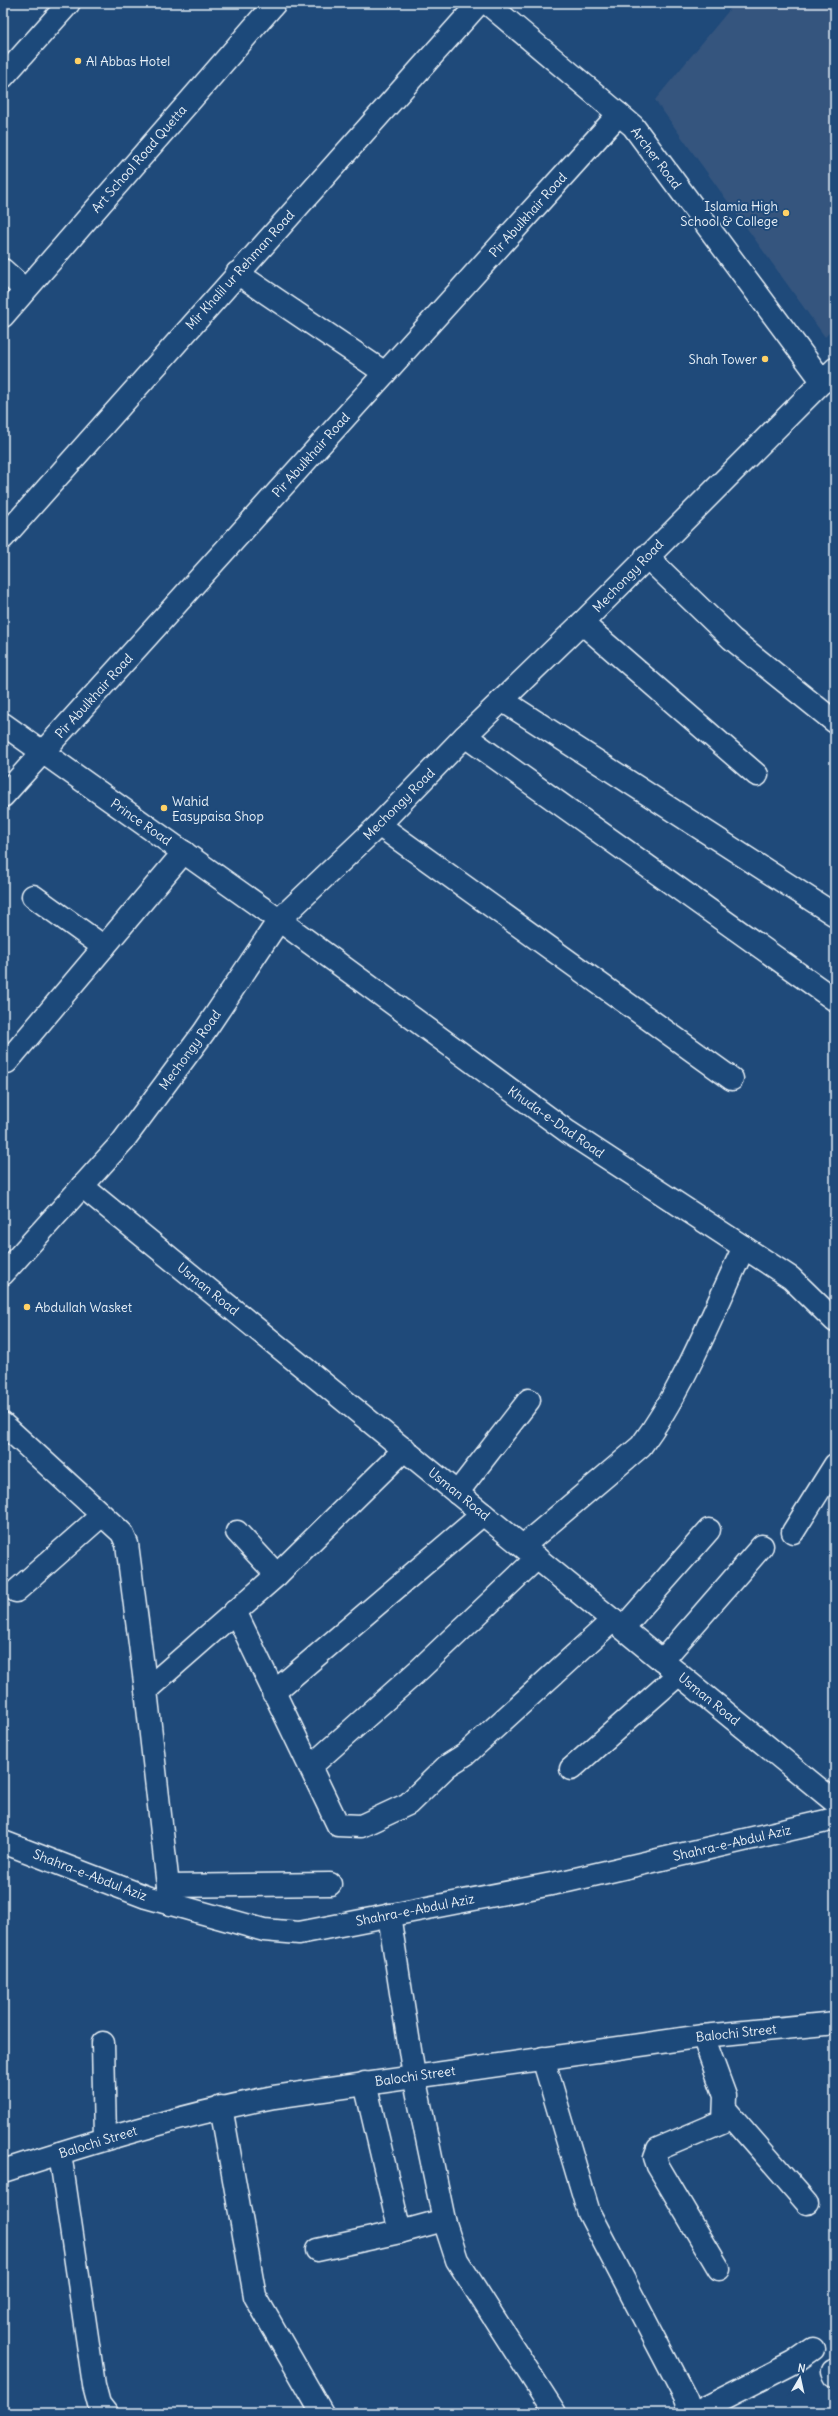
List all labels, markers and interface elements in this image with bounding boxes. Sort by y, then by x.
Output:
place label: Al Abbas Hotel [86,53,170,70]
marker: Al Abbas Hotel [73,56,83,66]
street label: Art School Road Quetta [88,102,190,216]
street label: Archer Road [627,124,685,193]
street label: Pir Abulkhair Road [485,169,571,261]
place label: Islamia High School & College [680,198,778,230]
street label: Mir Khalil ur Rehman Road [182,206,298,333]
marker: Islamia High School & College [781,208,791,218]
place label: Shah Tower [688,351,758,368]
marker: Shah Tower [760,354,770,364]
street label: Pir Abulkhair Road [268,409,354,501]
street label: Mechongy Road [589,536,667,616]
street label: Pir Abulkhair Road [51,650,137,742]
street label: Mechongy Road [360,764,439,843]
place label: Wahid Easypaisa Shop [172,793,264,825]
street label: Prince Road [107,795,175,849]
marker: Wahid Easypaisa Shop [159,803,169,813]
street label: Mechongy Road [155,1006,225,1093]
street label: Khuda-e-Dad Road [505,1082,608,1162]
street label: Usman Road [174,1259,243,1319]
place label: Abdullah Wasket [35,1299,133,1316]
marker: Abdullah Wasket [22,1302,32,1312]
street label: Usman Road [425,1464,494,1524]
street label: Usman Road [675,1669,744,1729]
street label: Shahra-e-Abdul Aziz [671,1821,793,1865]
street label: Shahra-e-Abdul Aziz [31,1845,149,1905]
street label: Shahra-e-Abdul Aziz [354,1890,476,1930]
street label: Balochi Street [695,2020,778,2046]
street label: Balochi Street [374,2062,457,2090]
street label: Balochi Street [57,2122,140,2162]
north arrow [780,2358,820,2398]
text: N [797,2361,806,2376]

